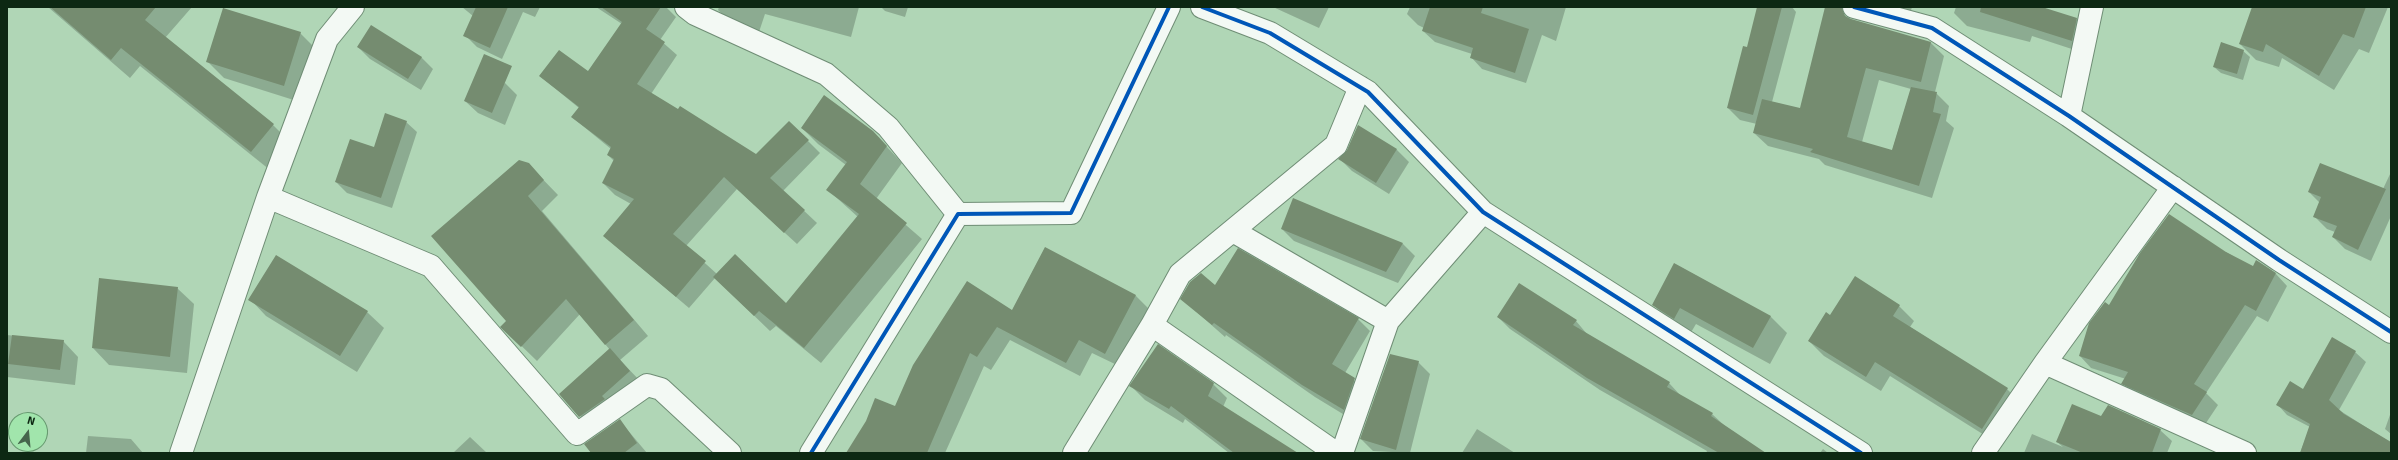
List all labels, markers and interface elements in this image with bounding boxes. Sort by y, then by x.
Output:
north arrow [8,412,48,452]
text: N [26,414,37,428]

